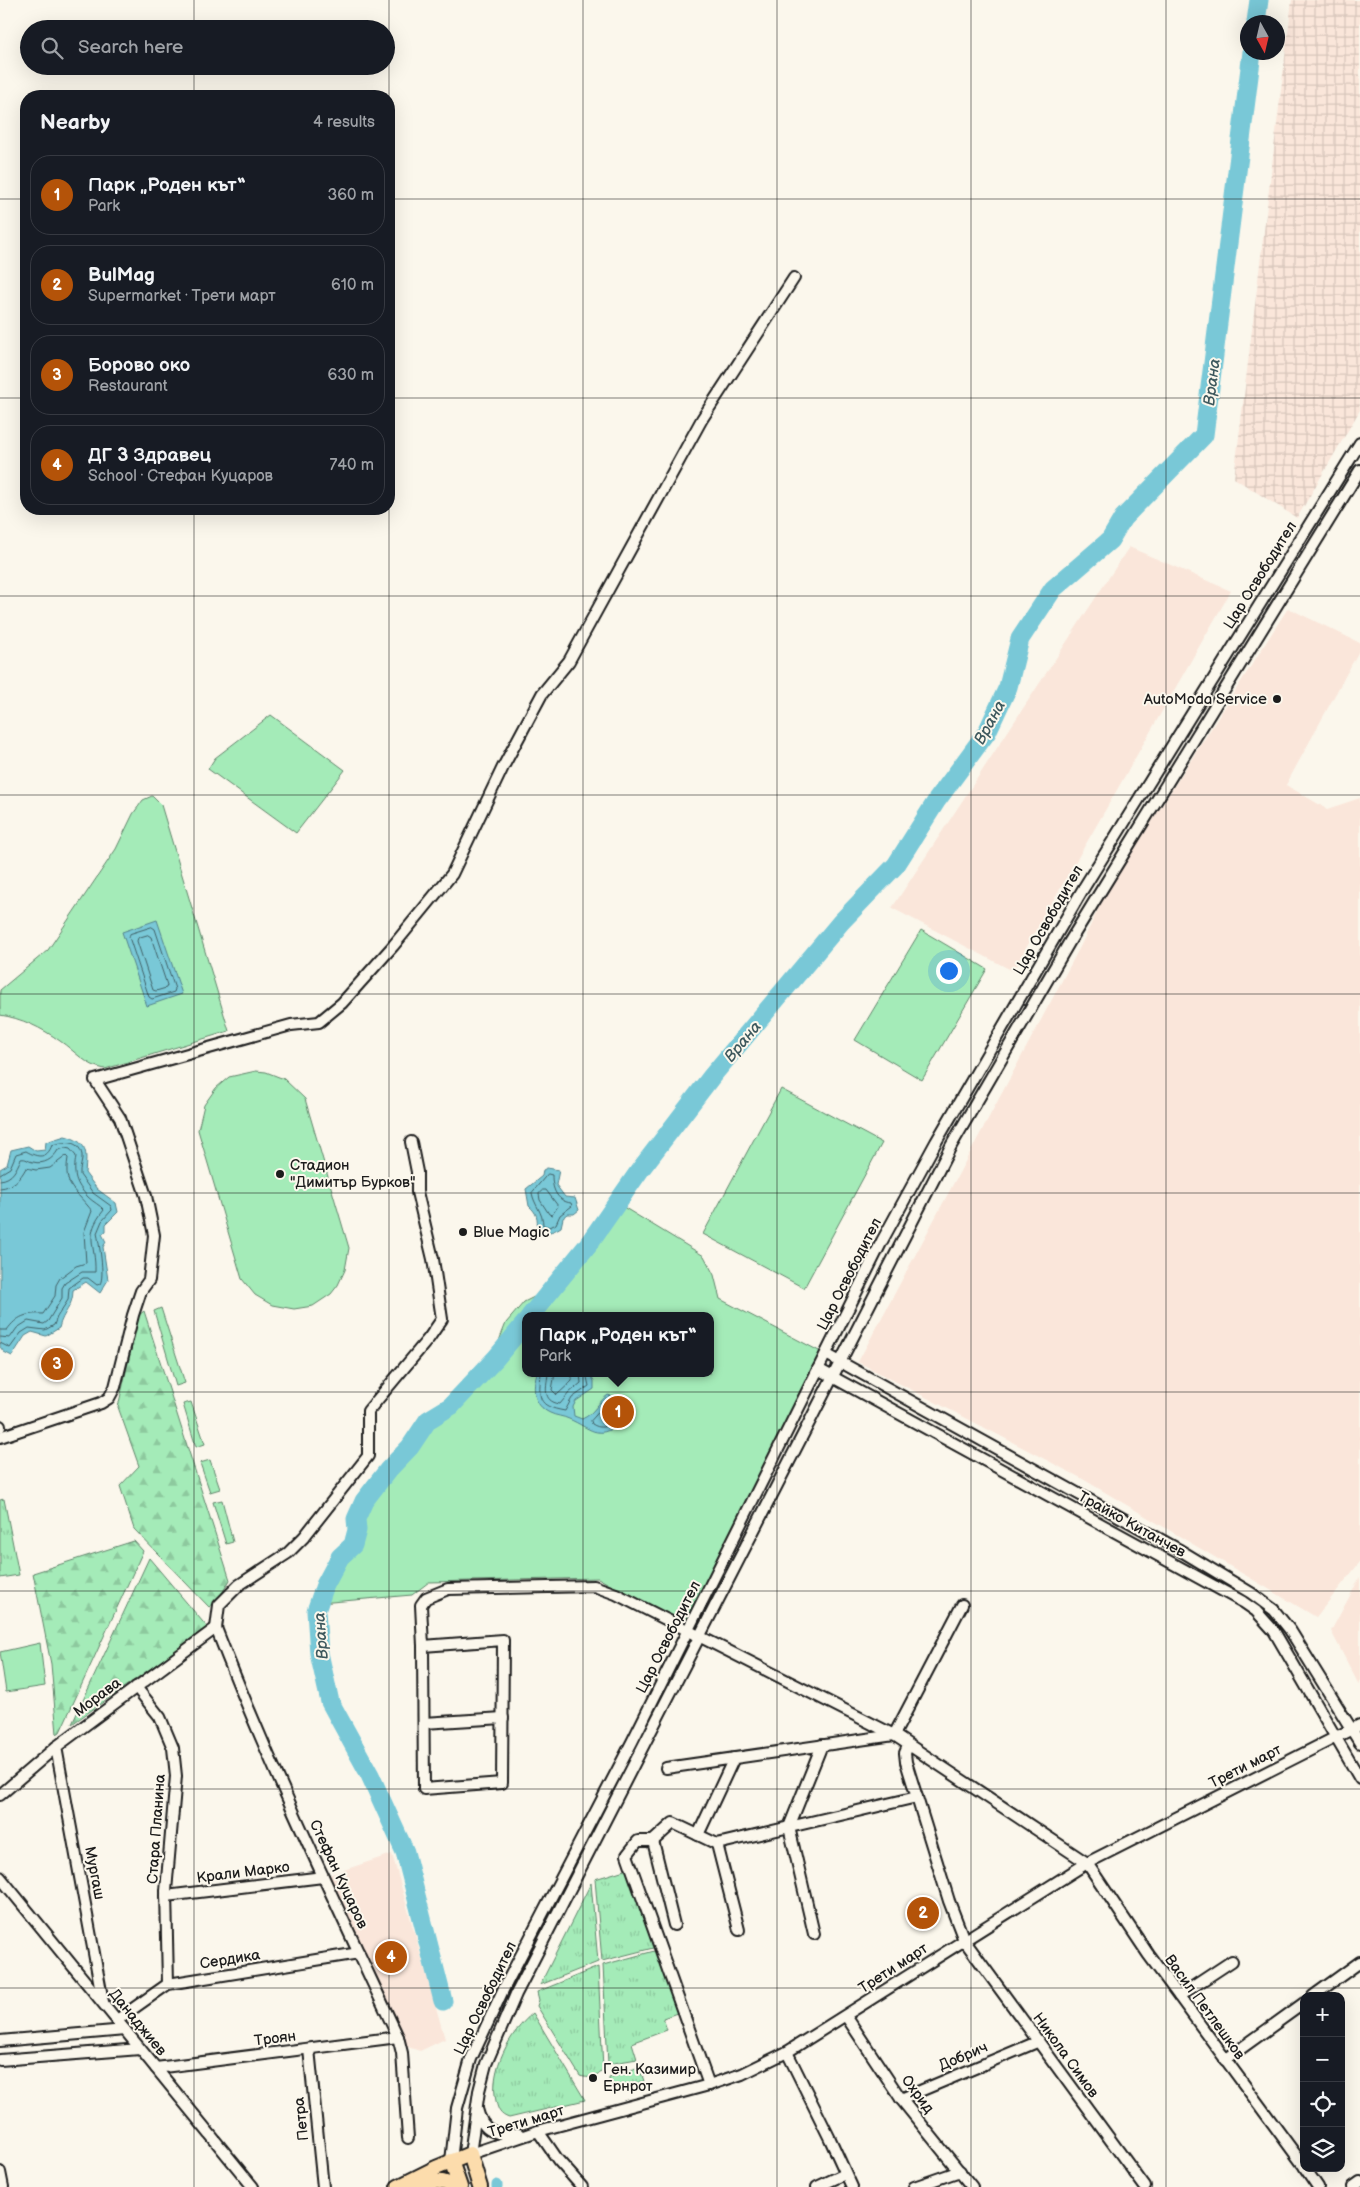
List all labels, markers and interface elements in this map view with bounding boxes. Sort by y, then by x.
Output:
north arrow [1240,15,1285,60]
search box [20,20,395,75]
icon: search [38,34,66,62]
text: Search here [78,36,183,59]
text: Nearby [40,110,110,135]
text: 4 results [313,113,375,132]
text: Парк „Роден кът“ [88,174,246,197]
text: 1 [54,186,60,205]
text: 360 m [327,186,374,205]
text: Park [88,197,120,216]
text: BulMag [88,264,155,287]
text: 2 [52,276,62,295]
text: 610 m [331,276,374,295]
text: Supermarket · Трети март [88,287,276,306]
text: Борово око [88,354,190,377]
water label: Врана [1200,358,1225,407]
text: 3 [52,366,62,385]
text: 630 m [327,366,374,385]
text: Restaurant [88,377,168,396]
text: ДГ 3 Здравец [88,444,211,467]
text: 4 [52,456,62,475]
text: 740 m [329,456,374,475]
text: School · Стефан Куцаров [88,467,273,486]
street label: Цар Освободител [1220,518,1301,633]
place label: AutoModa Service [1144,690,1267,709]
marker: AutoModa Service [1271,693,1283,705]
water label: Врана [971,697,1010,748]
street label: Цар Освободител [1009,862,1088,979]
your location [936,958,962,984]
water label: Врана [721,1018,766,1066]
place label: Стадион "Димитър Бурков" [290,1156,416,1192]
marker: Стадион "Димитър Бурков" [274,1168,286,1180]
street label: Цар Освободител [813,1215,886,1334]
place label: Blue Magic [473,1223,550,1242]
marker: Blue Magic [457,1226,469,1238]
popup [522,1312,714,1377]
text: Парк „Роден кът“ [539,1324,697,1347]
pin: 3 [41,1345,73,1383]
text: Park [539,1347,571,1366]
pin: 1 [602,1393,634,1431]
street label: Трайко Китанчев [1075,1487,1189,1562]
street label: Цар Освободител [632,1578,705,1697]
water label: Врана [310,1612,333,1660]
street label: Морава [70,1673,125,1721]
street label: Трети март [1206,1740,1285,1793]
street label: Стара Планина [143,1773,170,1885]
street label: Стефан Куцаров [305,1817,372,1932]
street label: Мургаш [80,1845,109,1901]
street label: Крали Марко [196,1857,291,1888]
pin: 2 [907,1894,939,1932]
pin: 4 [375,1938,407,1976]
street label: Цар Освободител [450,1938,521,2058]
street label: Трети март [855,1939,932,1998]
street label: Сердика [199,1945,262,1974]
street label: Васил Петлешков [1160,1951,1249,2064]
street label: Данаджиев [105,1985,171,2060]
map controls [1300,1992,1345,2172]
button: + [1300,1992,1345,2037]
street label: Никола Симов [1028,2009,1103,2102]
street label: Троян [253,2027,297,2050]
button: − [1300,2037,1345,2082]
street label: Добрич [936,2038,991,2075]
place label: Ген. Казимир Ернрот [603,2060,696,2096]
street label: Охрид [897,2071,938,2117]
marker: Ген. Казимир Ернрот [587,2072,599,2084]
button: locate [1300,2082,1345,2127]
street label: Петра [290,2096,313,2142]
street label: Трети март [486,2101,567,2142]
button: layers [1300,2127,1345,2172]

